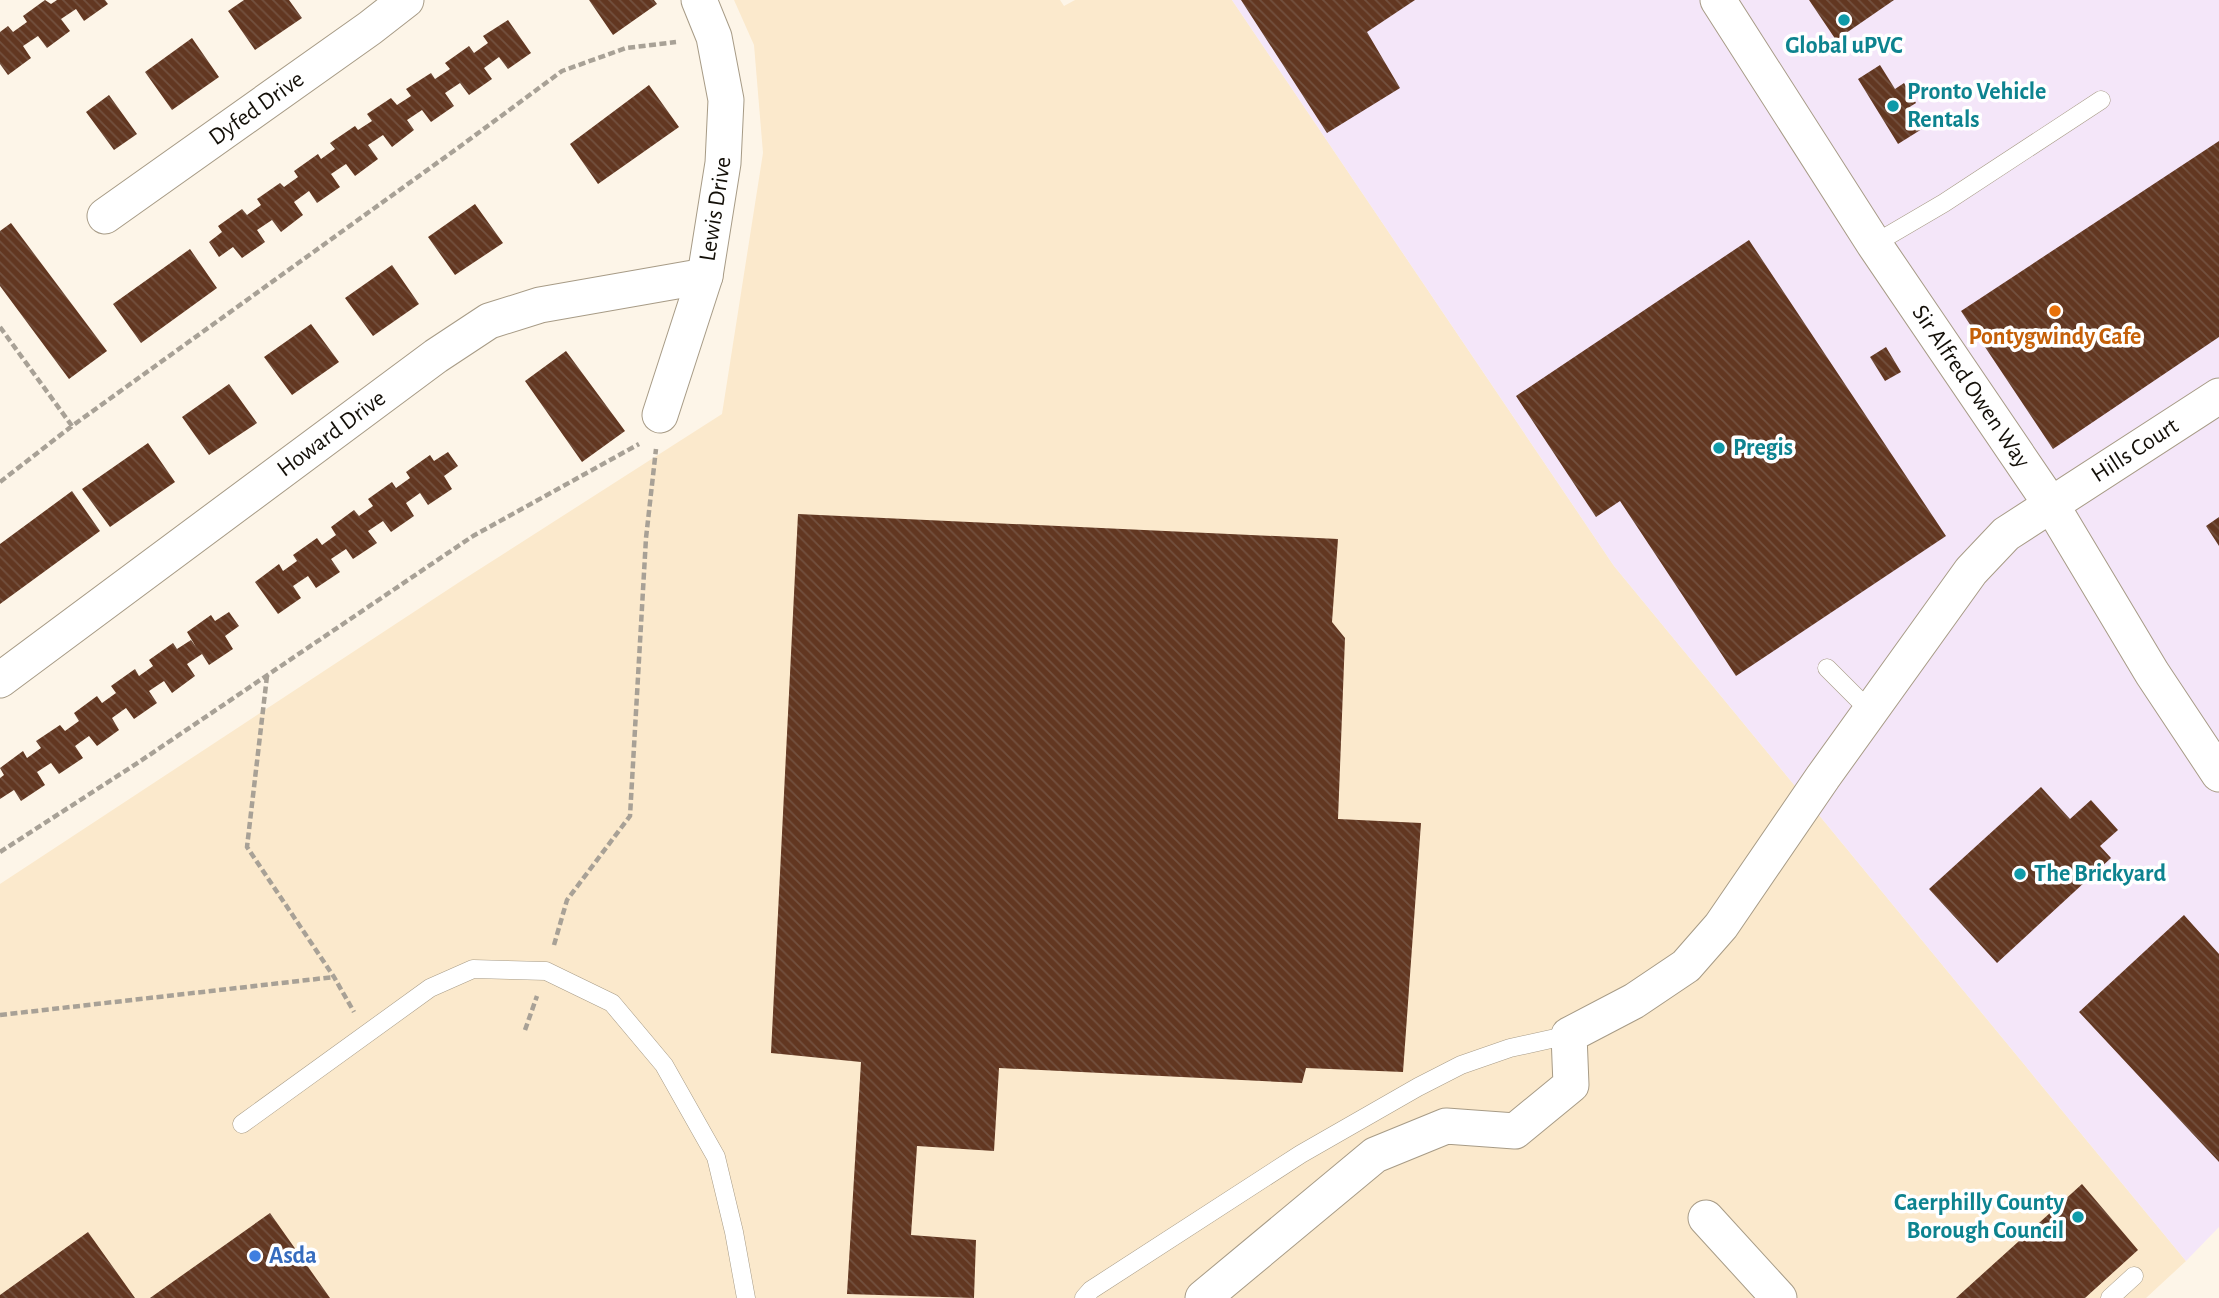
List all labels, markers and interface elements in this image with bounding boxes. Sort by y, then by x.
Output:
marker: Global uPVC [1836,12,1852,28]
place label: Global uPVC [1785,34,1903,58]
street label: Dyfed Drive [205,67,309,150]
place label: Pronto Vehicle Rentals [1907,80,2046,132]
marker: Pronto Vehicle Rentals [1885,98,1901,114]
street label: Lewis Drive [696,156,735,263]
street label: Sir Alfred Owen Way [1907,301,2034,472]
marker: Pontygwindy Cafe [2047,303,2063,319]
place label: Pontygwindy Cafe [1969,325,2141,349]
street label: Howard Drive [273,386,390,482]
street label: Hills Court [2087,414,2183,487]
place label: Pregis [1733,436,1793,460]
marker: Pregis [1711,440,1727,456]
place label: The Brickyard [2034,862,2166,886]
marker: The Brickyard [2012,866,2028,882]
place label: Caerphilly County Borough Council [1894,1191,2064,1243]
marker: Caerphilly County Borough Council [2070,1209,2086,1225]
place label: Asda [269,1244,317,1268]
marker: Asda [247,1248,263,1264]

